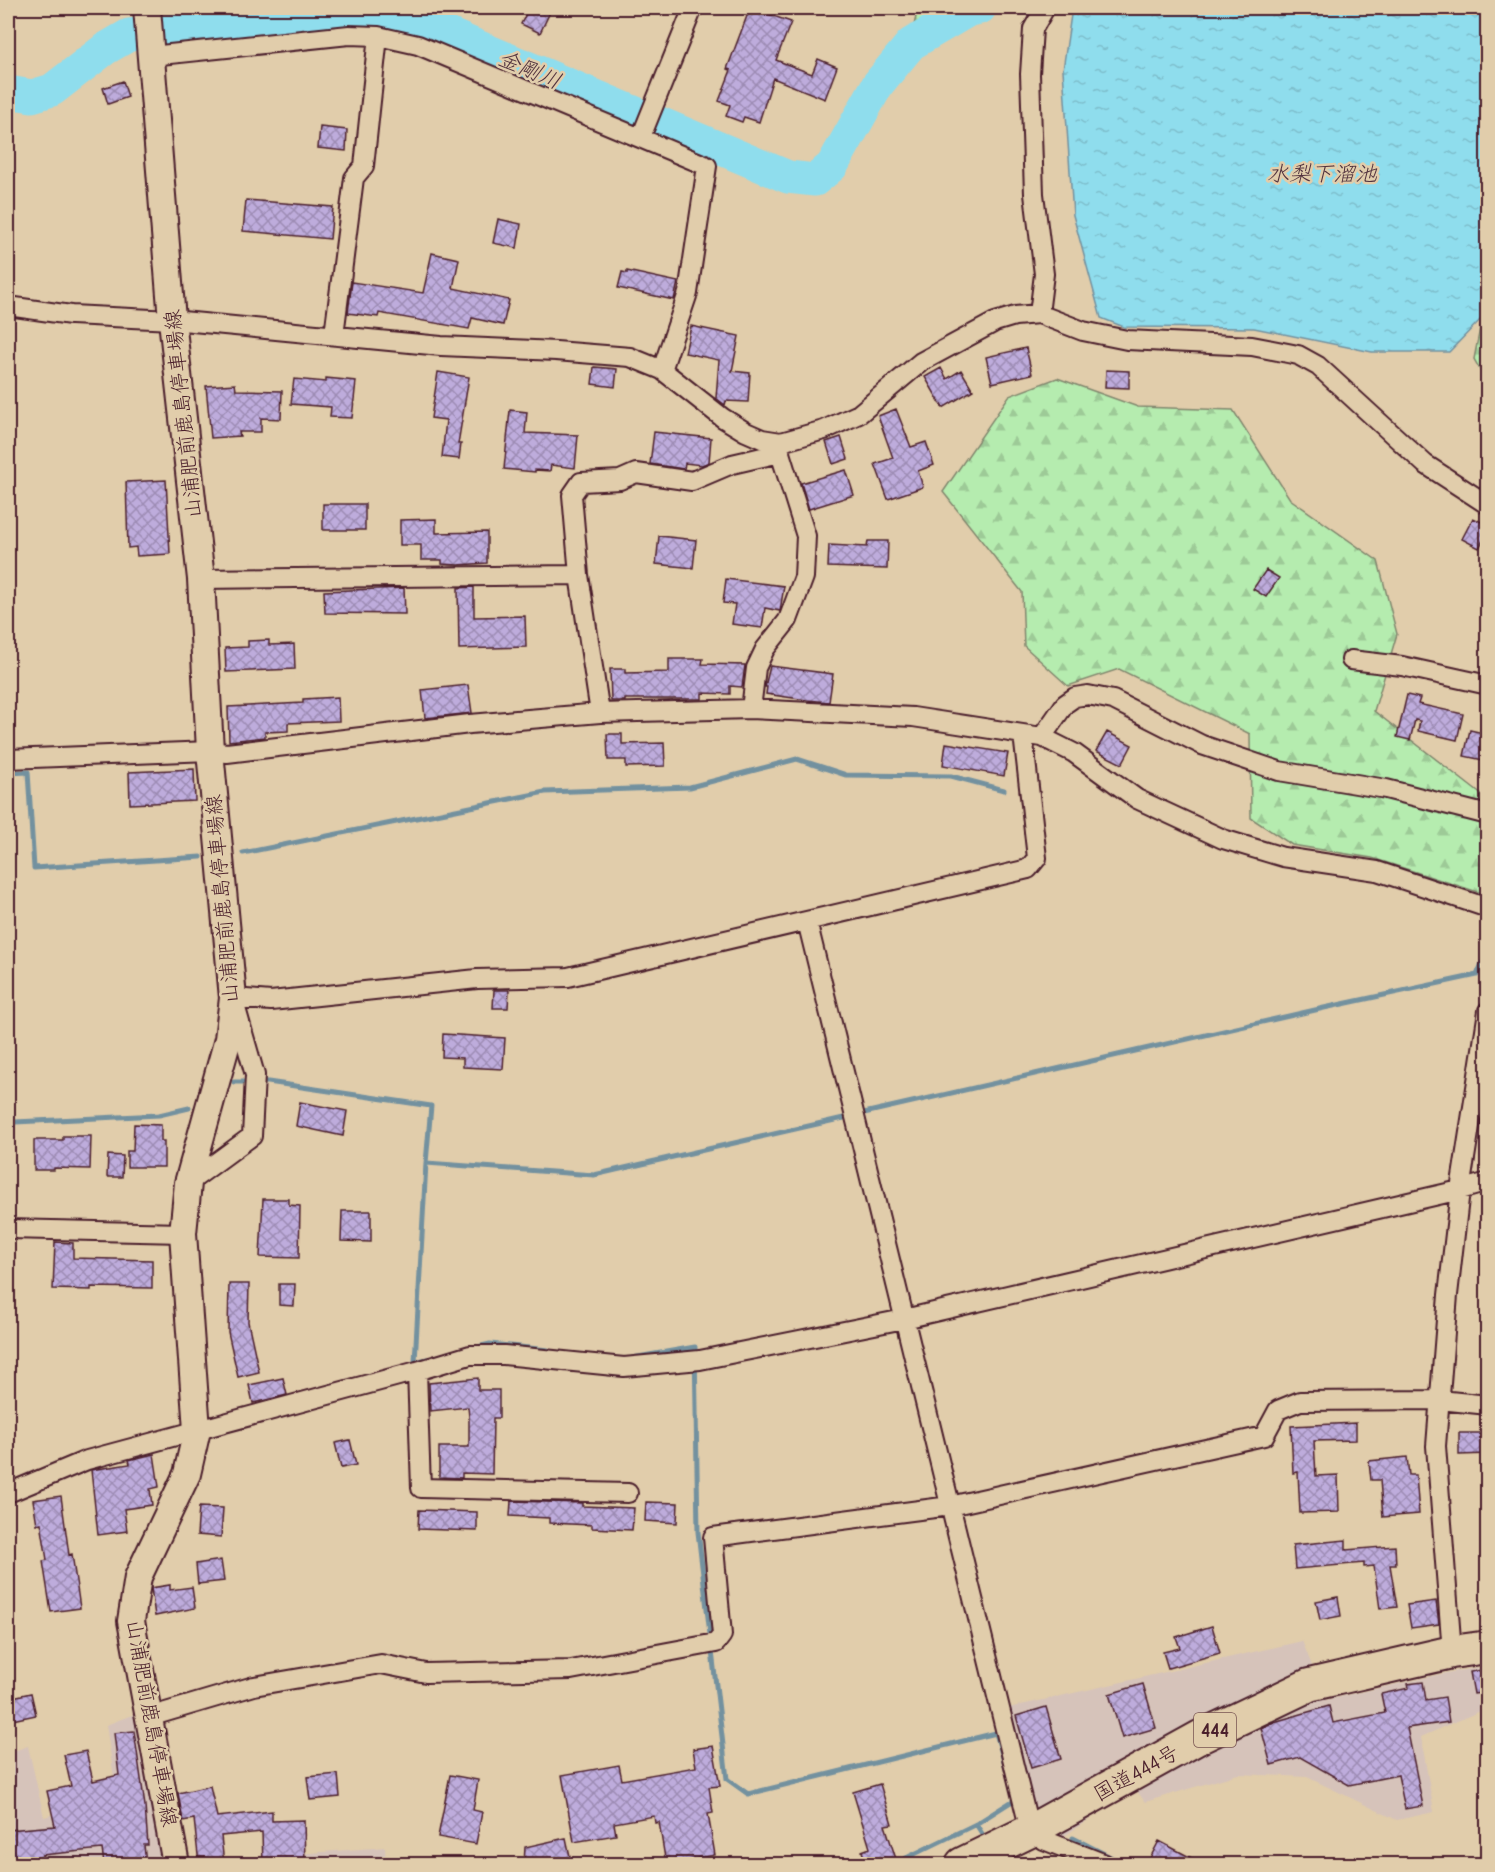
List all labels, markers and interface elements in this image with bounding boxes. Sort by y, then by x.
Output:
water label: 金剛川 [494,45,565,95]
water label: 水梨下溜池 [1267,161,1378,187]
street label: 山浦肥前鹿島停車場線 [160,308,206,520]
street label: 山浦肥前鹿島停車場線 [201,793,243,1005]
street label: 山浦肥前鹿島停車場線 [122,1618,182,1828]
road number: 444 [1194,1713,1236,1747]
street label: 国道444号 [1089,1740,1183,1806]

